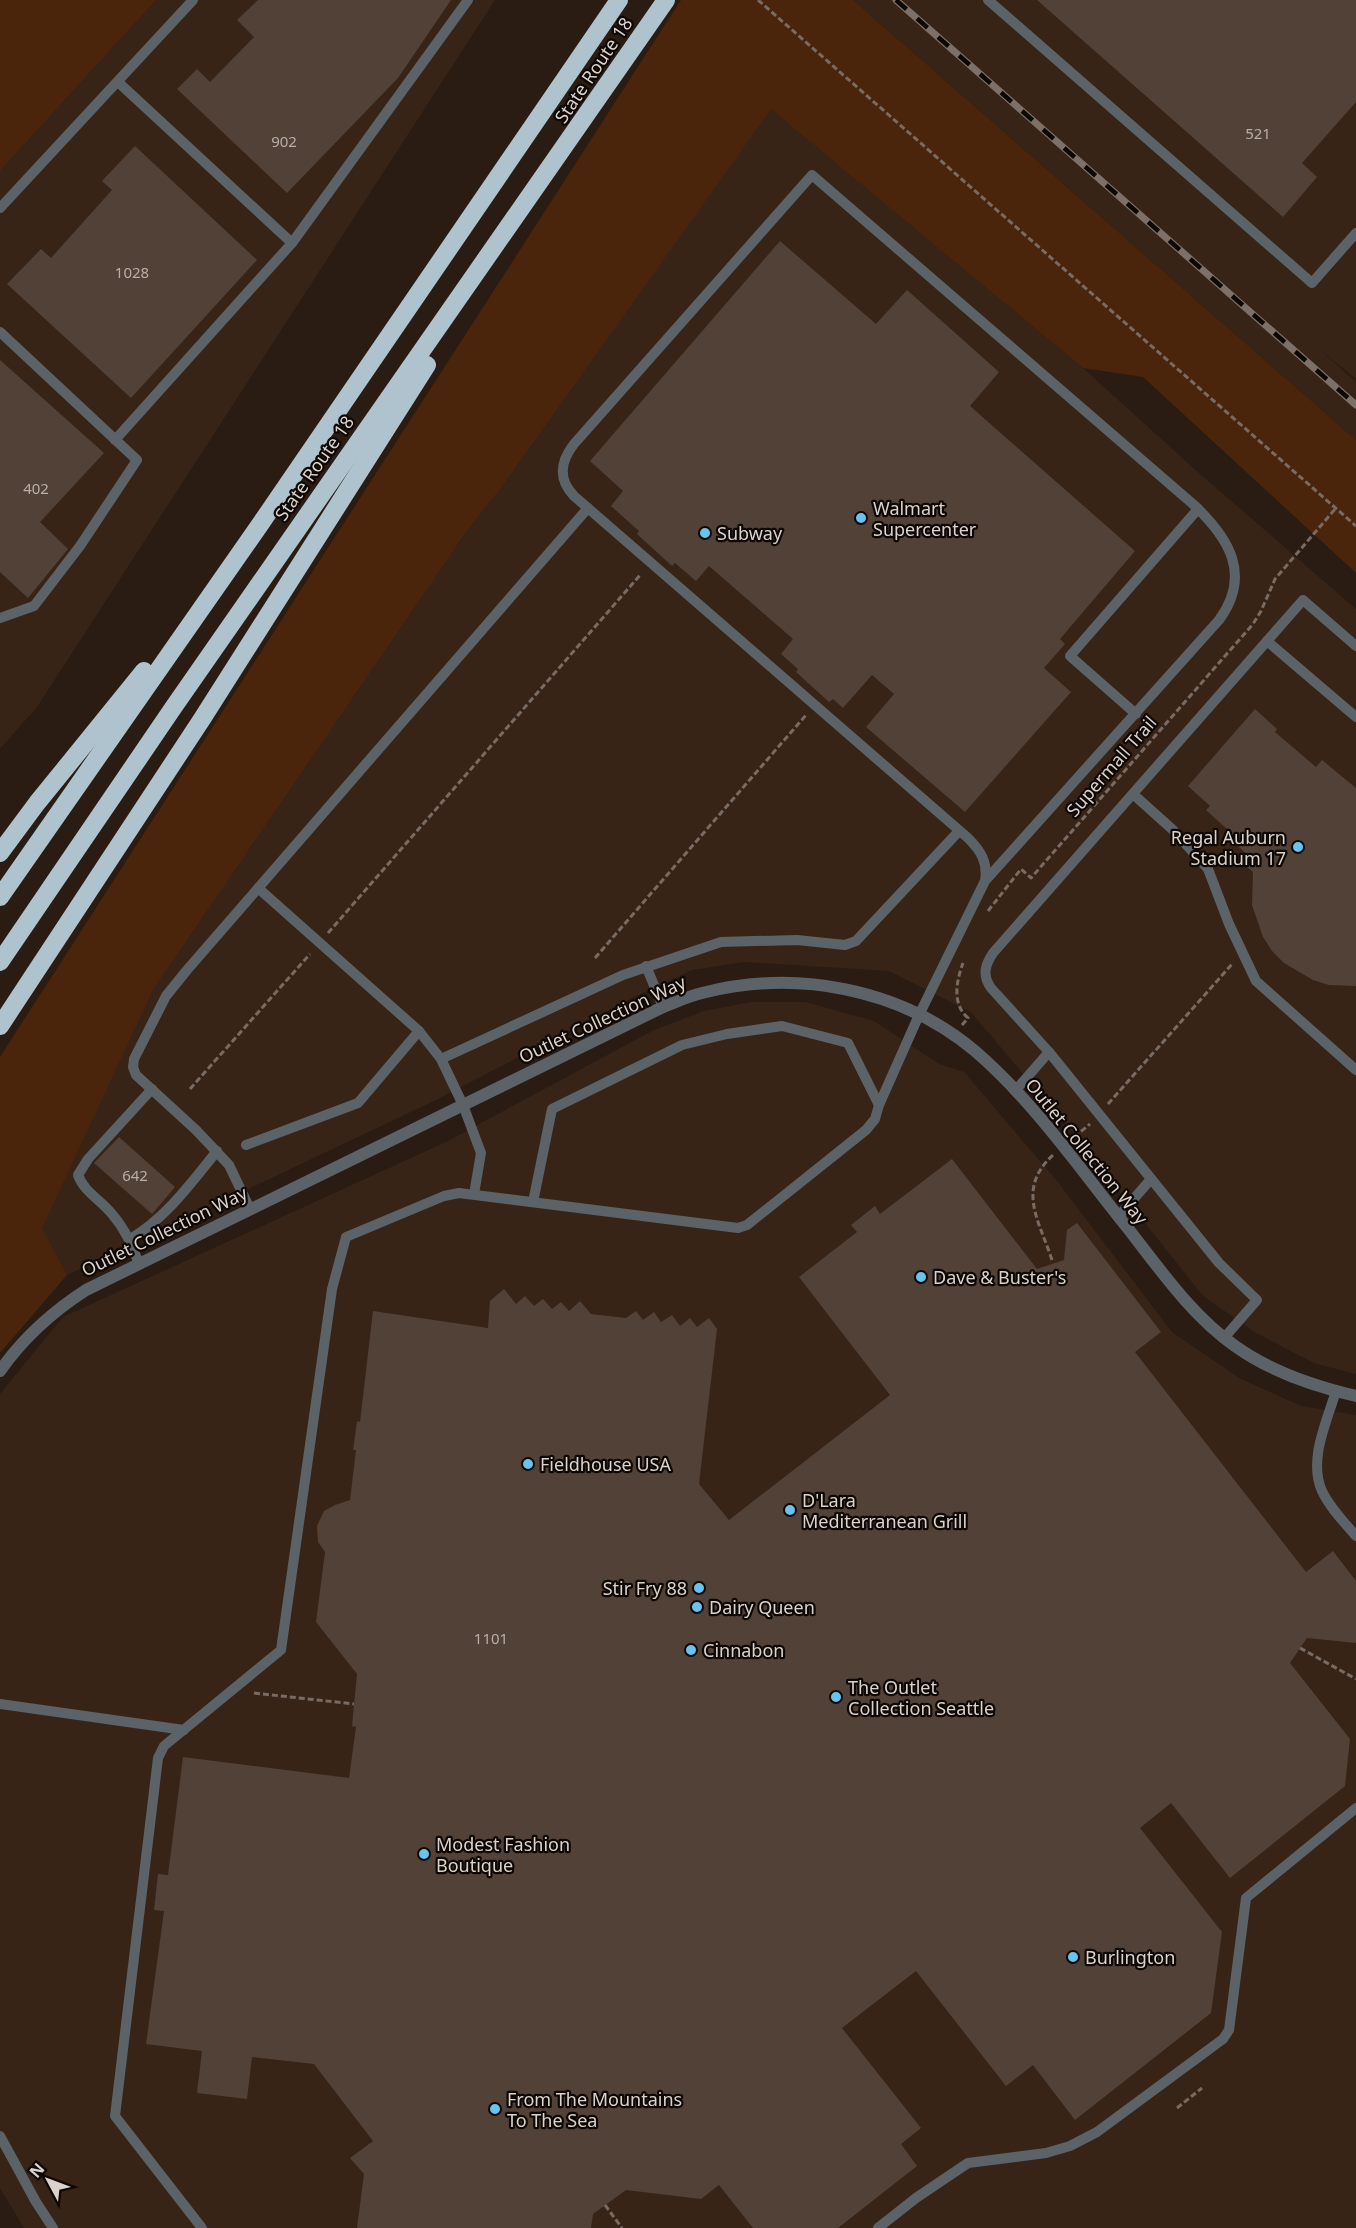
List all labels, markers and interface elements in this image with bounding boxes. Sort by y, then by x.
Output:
street label: State Route 18 [549,12,637,128]
house number: 521 [1245,123,1271,143]
house number: 902 [271,131,297,151]
house number: 1028 [115,262,149,282]
street label: State Route 18 [269,411,359,525]
house number: 402 [23,478,49,498]
place label: Walmart Supercenter [873,496,977,541]
marker: Walmart Supercenter [854,511,868,525]
place label: Subway [717,521,783,545]
marker: Subway [698,526,712,540]
street label: Supermall Trail [1061,711,1161,821]
place label: Regal Auburn Stadium 17 [1171,825,1286,870]
marker: Regal Auburn Stadium 17 [1291,840,1305,854]
street label: Outlet Collection Way [515,969,690,1068]
street label: Outlet Collection Way [1021,1073,1154,1230]
house number: 642 [122,1165,148,1185]
street label: Outlet Collection Way [77,1180,252,1282]
place label: Dave & Buster's [933,1265,1066,1289]
marker: Dave & Buster's [914,1270,928,1284]
place label: Fieldhouse USA [540,1452,671,1476]
marker: Fieldhouse USA [521,1457,535,1471]
place label: D'Lara Mediterranean Grill [802,1488,967,1533]
marker: D'Lara Mediterranean Grill [783,1503,797,1517]
place label: Stir Fry 88 [603,1576,687,1600]
marker: Stir Fry 88 [692,1581,706,1595]
place label: Dairy Queen [709,1595,815,1619]
marker: Dairy Queen [690,1600,704,1614]
house number: 1101 [474,1628,508,1648]
place label: Cinnabon [703,1638,784,1662]
marker: Cinnabon [684,1643,698,1657]
place label: The Outlet Collection Seattle [848,1675,994,1720]
marker: The Outlet Collection Seattle [829,1690,843,1704]
place label: Modest Fashion Boutique [436,1832,570,1877]
marker: Modest Fashion Boutique [417,1847,431,1861]
place label: Burlington [1085,1945,1175,1969]
marker: Burlington [1066,1950,1080,1964]
place label: From The Mountains To The Sea [507,2087,682,2132]
marker: From The Mountains To The Sea [488,2102,502,2116]
north arrow [18,2150,78,2210]
text: N [24,2158,49,2182]

